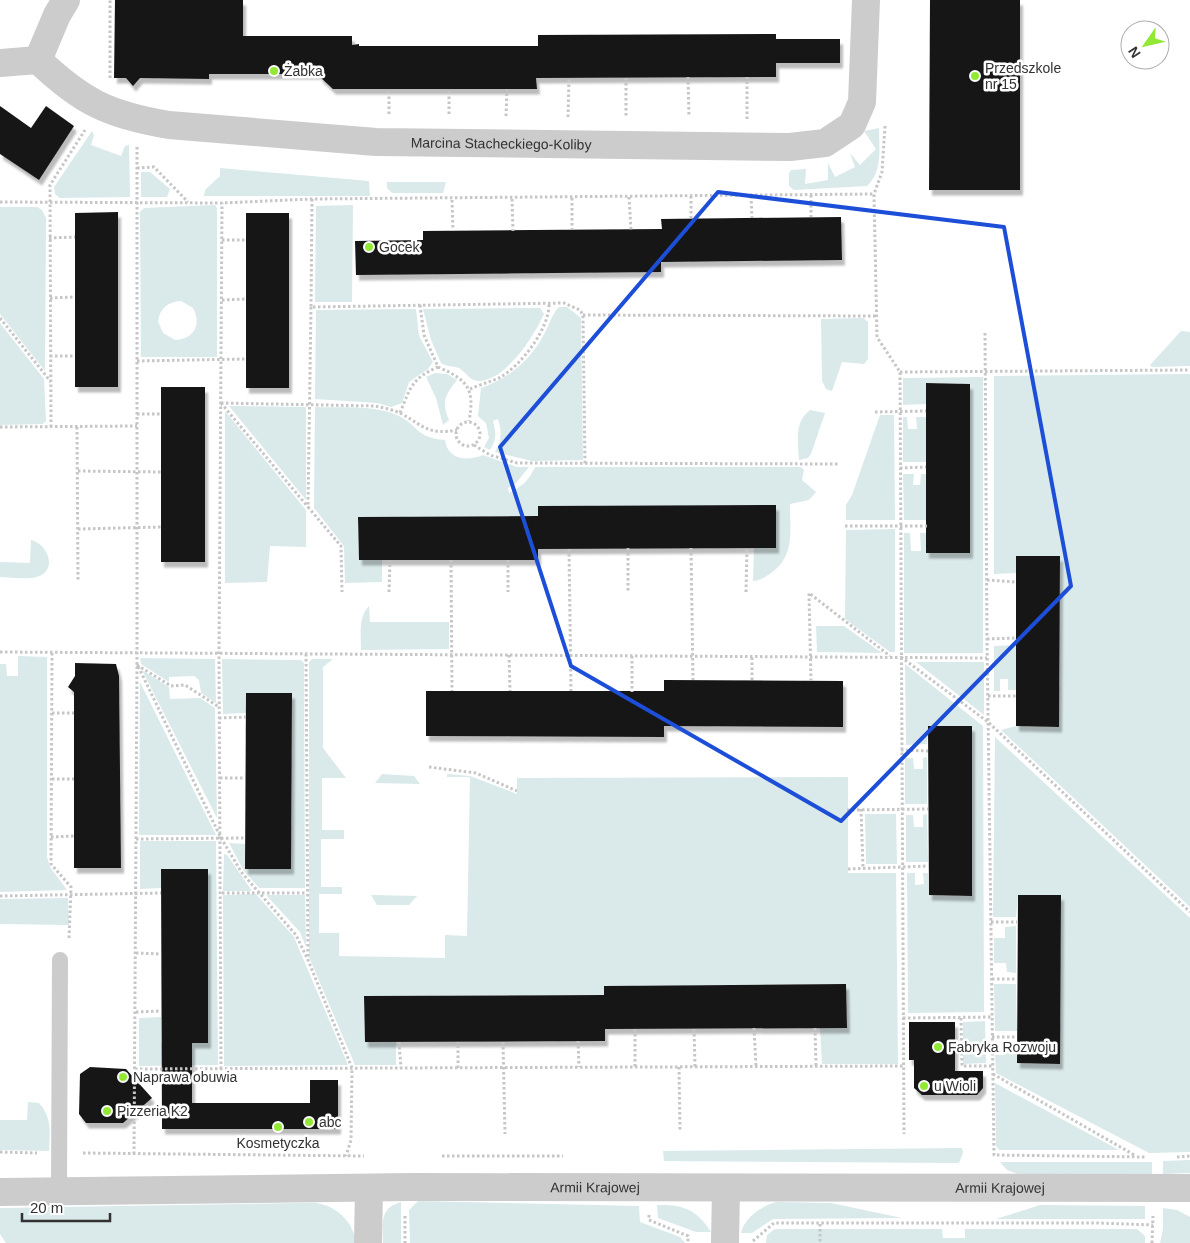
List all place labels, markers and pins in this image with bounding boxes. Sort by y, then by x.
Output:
place label: Przedszkole nr 15 [985,60,1061,92]
place label: Żabka [284,62,323,79]
marker: Żabka [268,65,280,77]
marker: Przedszkole nr 15 [969,70,981,82]
place label: Gocek [379,239,420,255]
marker: Gocek [363,241,375,253]
place label: Fabryka Rozwoju [948,1039,1056,1055]
marker: Fabryka Rozwoju [932,1041,944,1053]
place label: Naprawa obuwia [133,1069,237,1085]
marker: Naprawa obuwia [117,1071,129,1083]
place label: u Wioli [934,1078,976,1094]
marker: u Wioli [918,1080,930,1092]
place label: Pizzeria K2 [117,1103,188,1119]
marker: Pizzeria K2 [101,1105,113,1117]
place label: abc [319,1114,342,1130]
marker: abc [303,1116,315,1128]
marker: Kosmetyczka [272,1121,284,1133]
place label: Kosmetyczka [236,1135,320,1151]

